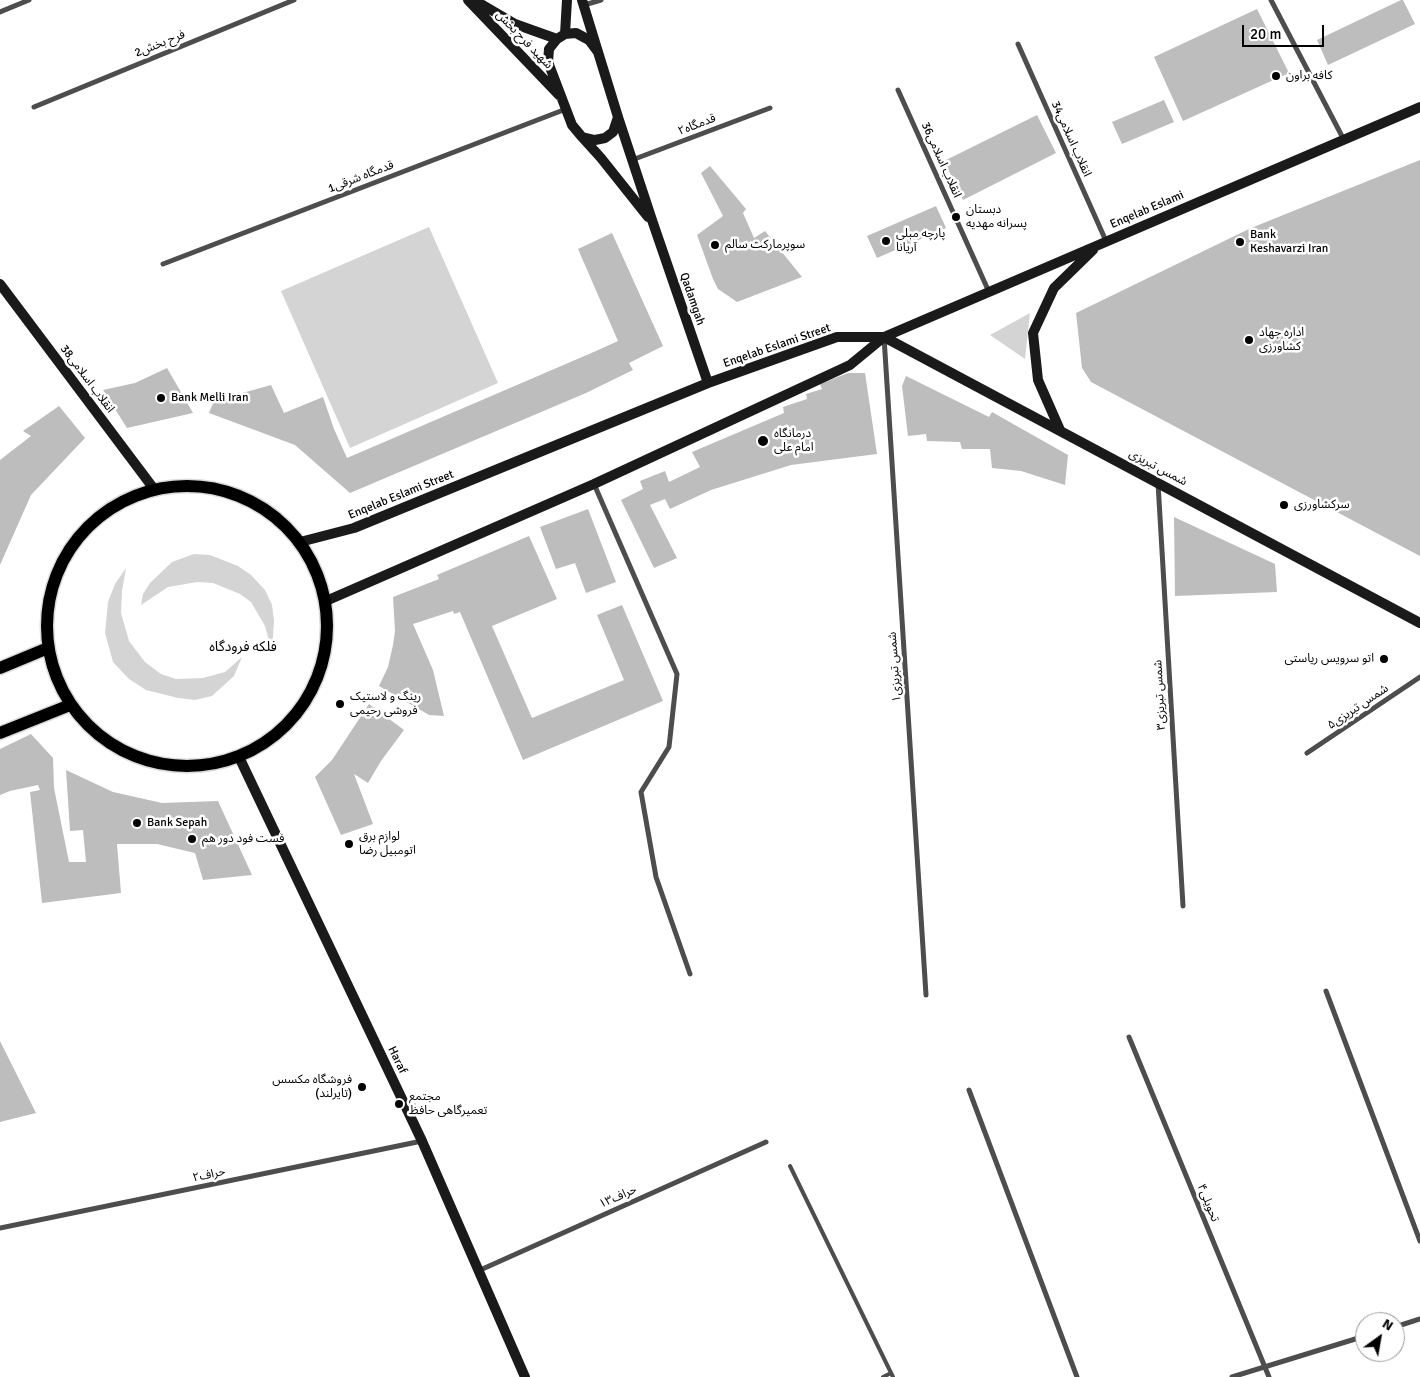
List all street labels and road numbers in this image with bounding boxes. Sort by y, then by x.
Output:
street label: شهید فرح بخش [493,8,555,72]
street label: 2فرح بخش [133,27,187,61]
street label: 34انقلاب اسلامی [1048,99,1094,179]
street label: قدمگاه۲ [676,111,718,139]
street label: 36انقلاب اسلامی [918,120,964,200]
street label: 1قدمگاه شرقی [326,158,396,196]
street label: Enqelab Eslami [1108,188,1186,232]
street label: Qadamgah [676,271,708,327]
street label: Enqelab Eslami Street [721,321,833,371]
street label: 38انقلاب اسلامی [57,342,117,416]
street label: شمس تبریزی [1126,447,1190,489]
street label: Enqelab Eslami Street [346,467,456,523]
street label: شمس تبریزی۱ [885,631,905,703]
street label: شمس تبریزی۳ [1151,659,1169,731]
street label: ۵شمس تبریزی [1325,681,1391,733]
street label: Haraf [384,1044,410,1076]
street label: حراف۲ [191,1165,227,1185]
street label: حراف۱۳ [597,1182,639,1212]
street label: تحویلی۴ [1194,1182,1222,1224]

